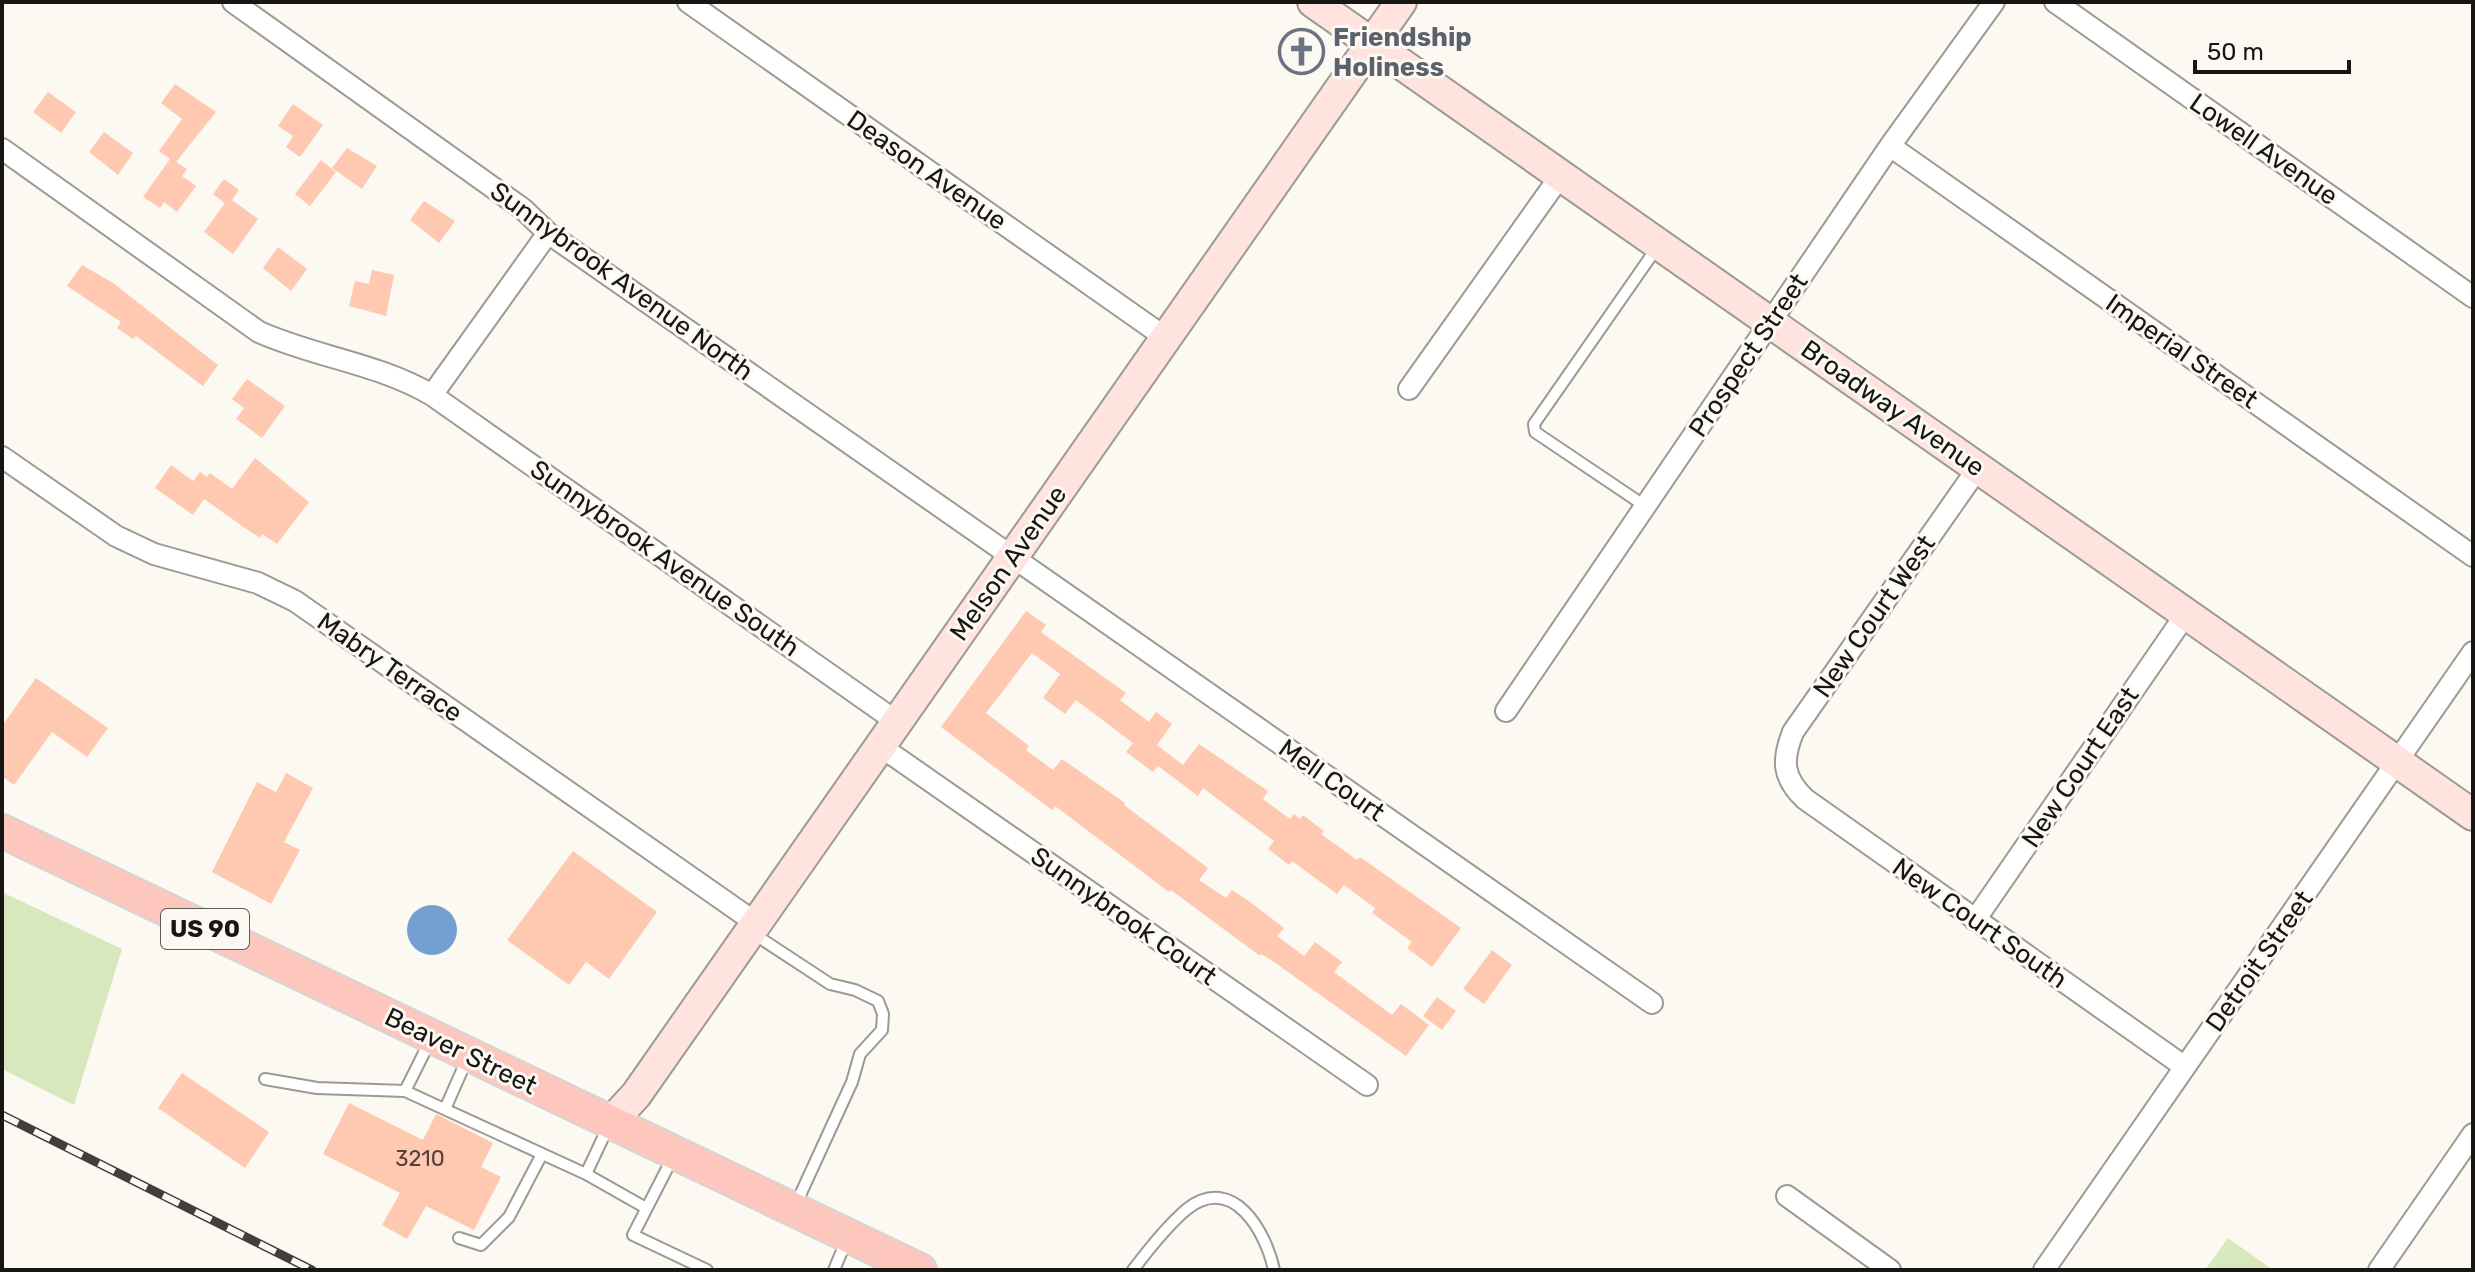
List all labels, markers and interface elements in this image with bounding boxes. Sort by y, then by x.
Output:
place label: Friendship Holiness [1333,22,1472,83]
scale bar [2195,24,2349,74]
church icon: Friendship Holiness [1278,28,1326,76]
text: 50 m [2207,38,2264,66]
street label: Lowell Avenue [2184,87,2344,212]
street label: Deason Avenue [841,104,1012,237]
street label: Sunnybrook Avenue North [484,176,759,387]
street label: Prospect Street [1682,268,1815,443]
street label: Imperial Street [2100,287,2264,415]
street label: Broadway Avenue [1795,334,1990,483]
street label: Sunnybrook Avenue South [524,454,805,663]
street label: Melson Avenue [943,480,1073,647]
street label: New Court West [1807,529,1942,703]
street label: Mabry Terrace [311,606,468,729]
street label: New Court East [2015,681,2145,853]
street label: Mell Court [1273,733,1391,828]
street label: Sunnybrook Court [1025,841,1223,992]
street label: New Court South [1886,852,2073,995]
street label: Detroit Street [2199,885,2319,1038]
road number: US 90 [161,909,249,949]
street label: Beaver Street [380,1001,542,1102]
house number: 3210 [395,1145,445,1172]

